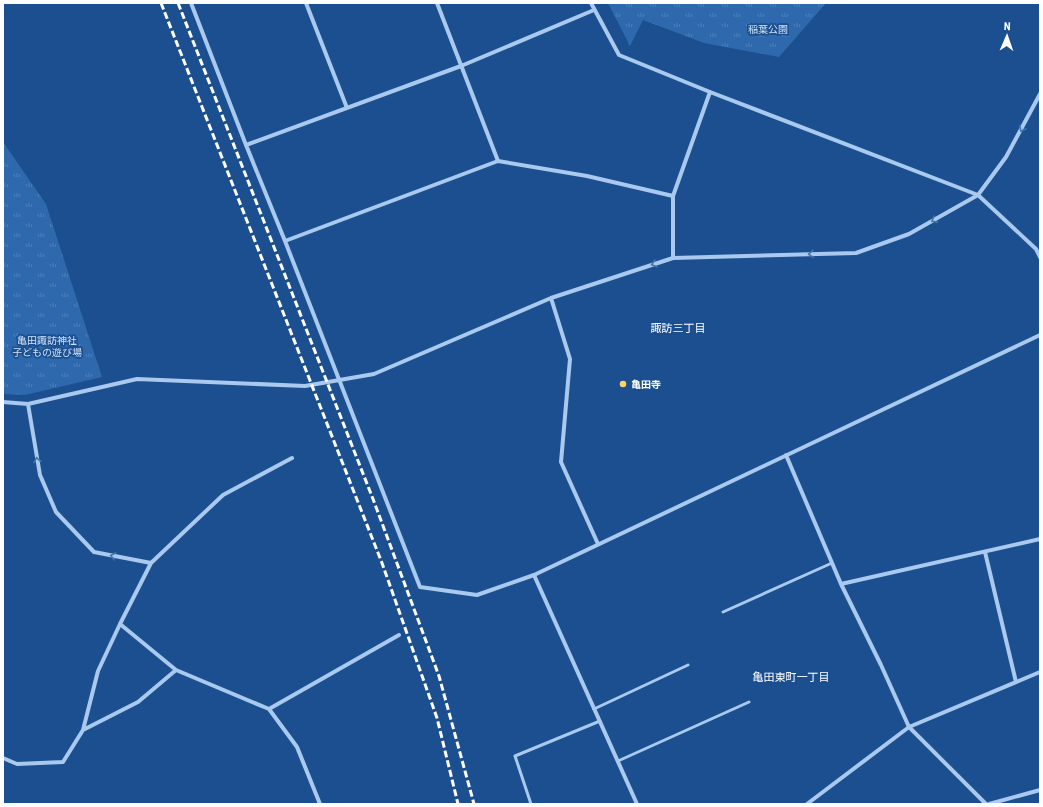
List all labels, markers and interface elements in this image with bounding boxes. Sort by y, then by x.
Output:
north arrow [987,16,1027,56]
text: N [1004,20,1011,33]
park label: 稲葉公園 [748,24,788,35]
one-way arrow [1019,124,1026,132]
one-way arrow [931,215,938,222]
one-way arrow [808,250,814,259]
one-way arrow [651,259,658,268]
district label: 諏訪三丁目 [651,322,706,335]
park label: 亀田諏訪神社 子どもの遊び場 [12,335,82,358]
marker: 亀田寺 [618,379,628,389]
place label: 亀田寺 [631,379,661,390]
one-way arrow [33,457,42,463]
one-way arrow [110,552,116,560]
district label: 亀田東町一丁目 [753,671,830,684]

